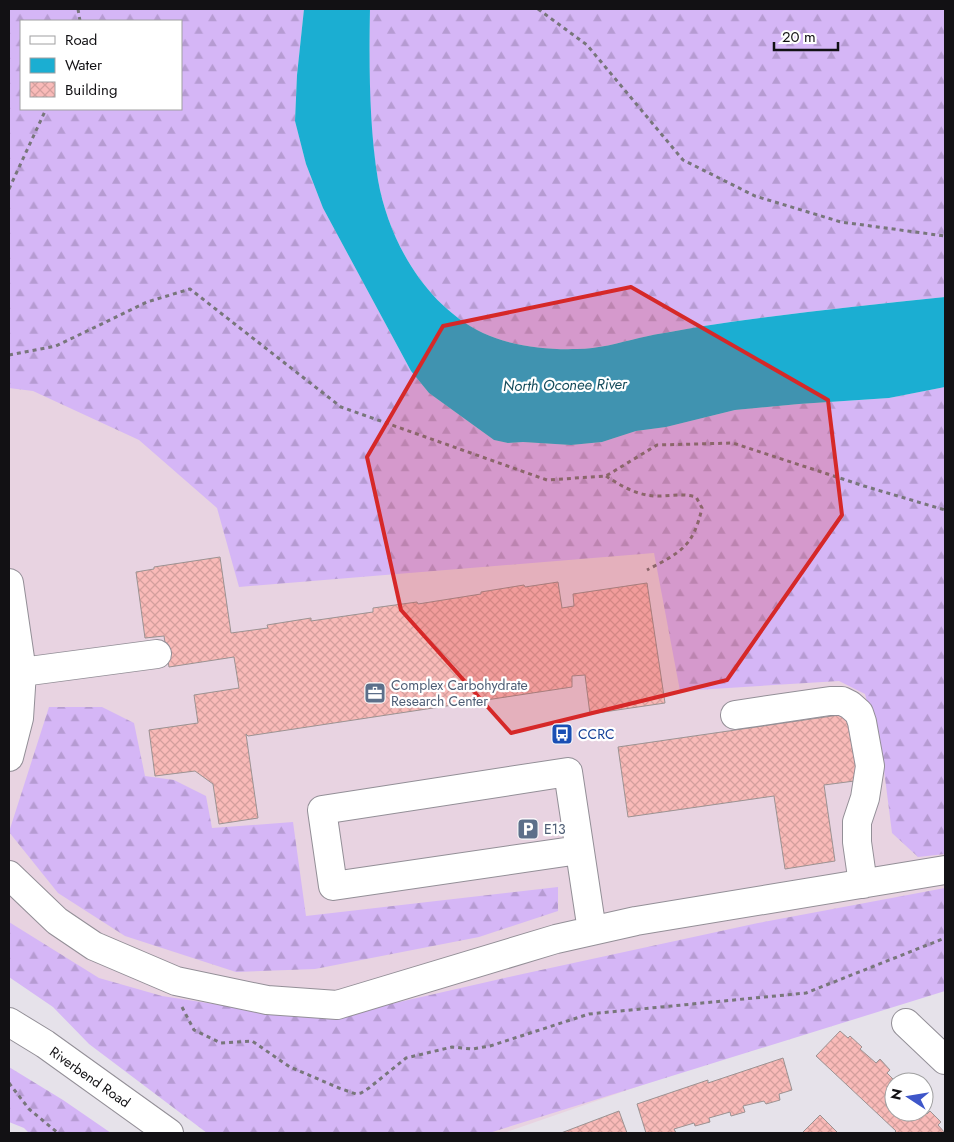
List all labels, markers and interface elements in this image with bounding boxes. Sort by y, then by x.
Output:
legend [20,20,182,110]
scale bar [774,20,838,52]
text: 20 m [782,26,816,48]
text: Road [65,29,97,51]
text: Water [65,54,103,76]
text: Building [65,79,117,101]
water label: North Oconee River [503,373,628,397]
place label: Complex Carbohydrate Research Center [391,675,528,711]
office icon: Complex Carbohydrate Research Center [363,681,387,705]
bus stop icon: CCRC [550,722,574,746]
place label: CCRC [578,724,615,744]
parking icon: E13 [516,817,540,841]
place label: E13 [544,819,566,839]
street label: Riverbend Road [46,1042,134,1112]
north arrow [884,1072,934,1122]
text: N [885,1087,907,1102]

